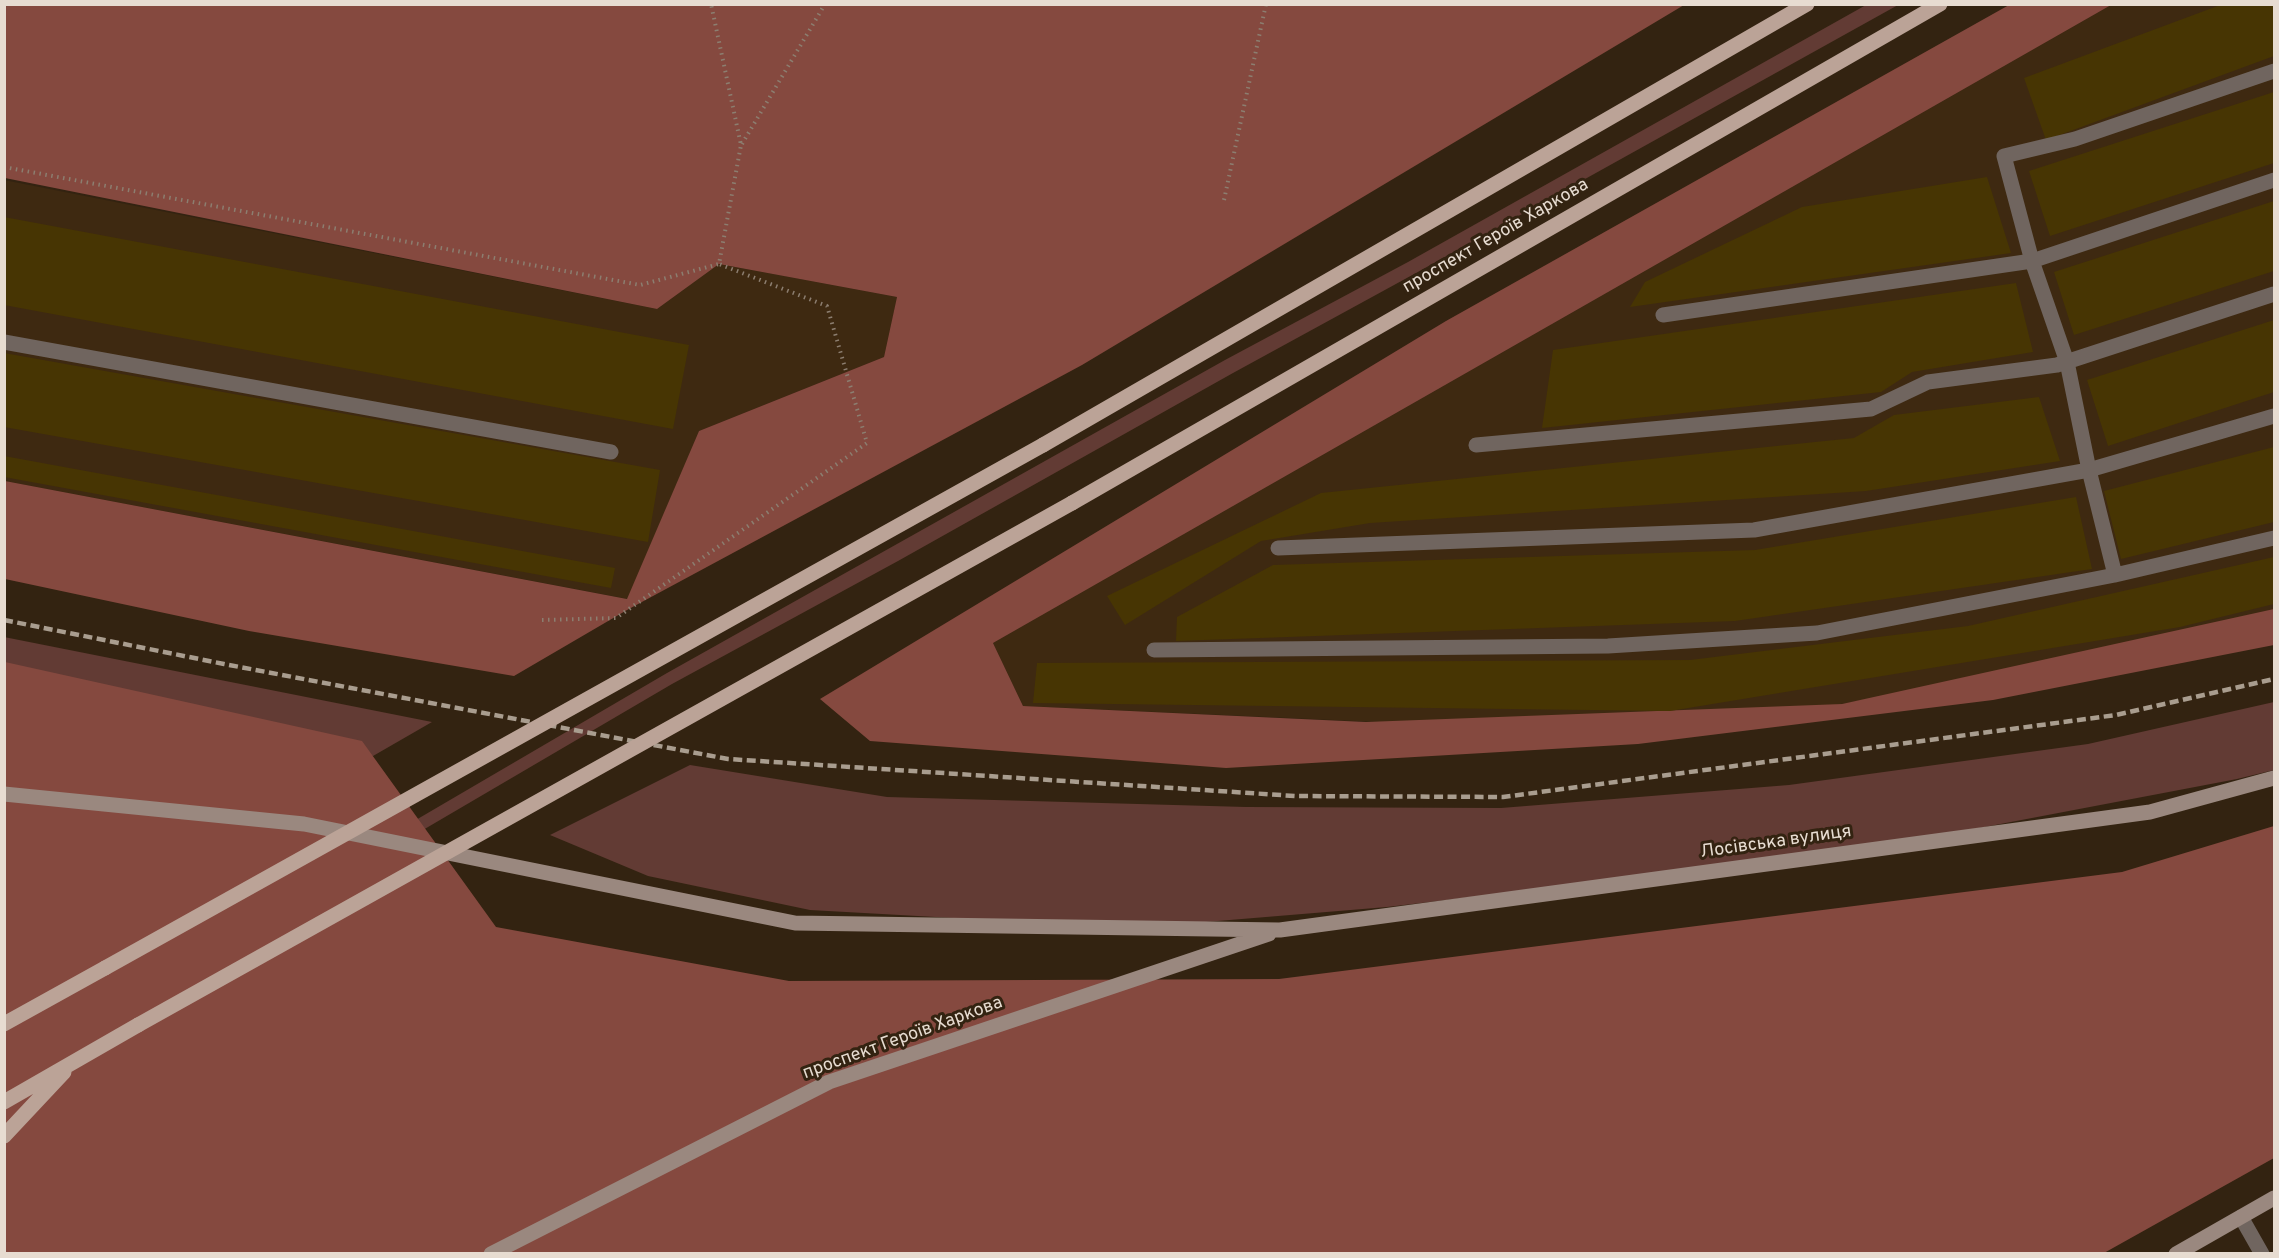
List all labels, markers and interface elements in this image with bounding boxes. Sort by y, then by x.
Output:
street label: проспект Героїв Харкова [1399,175,1593,299]
street label: Лосівська вулиця [1699,822,1853,864]
street label: проспект Героїв Харкова [800,993,1006,1085]

